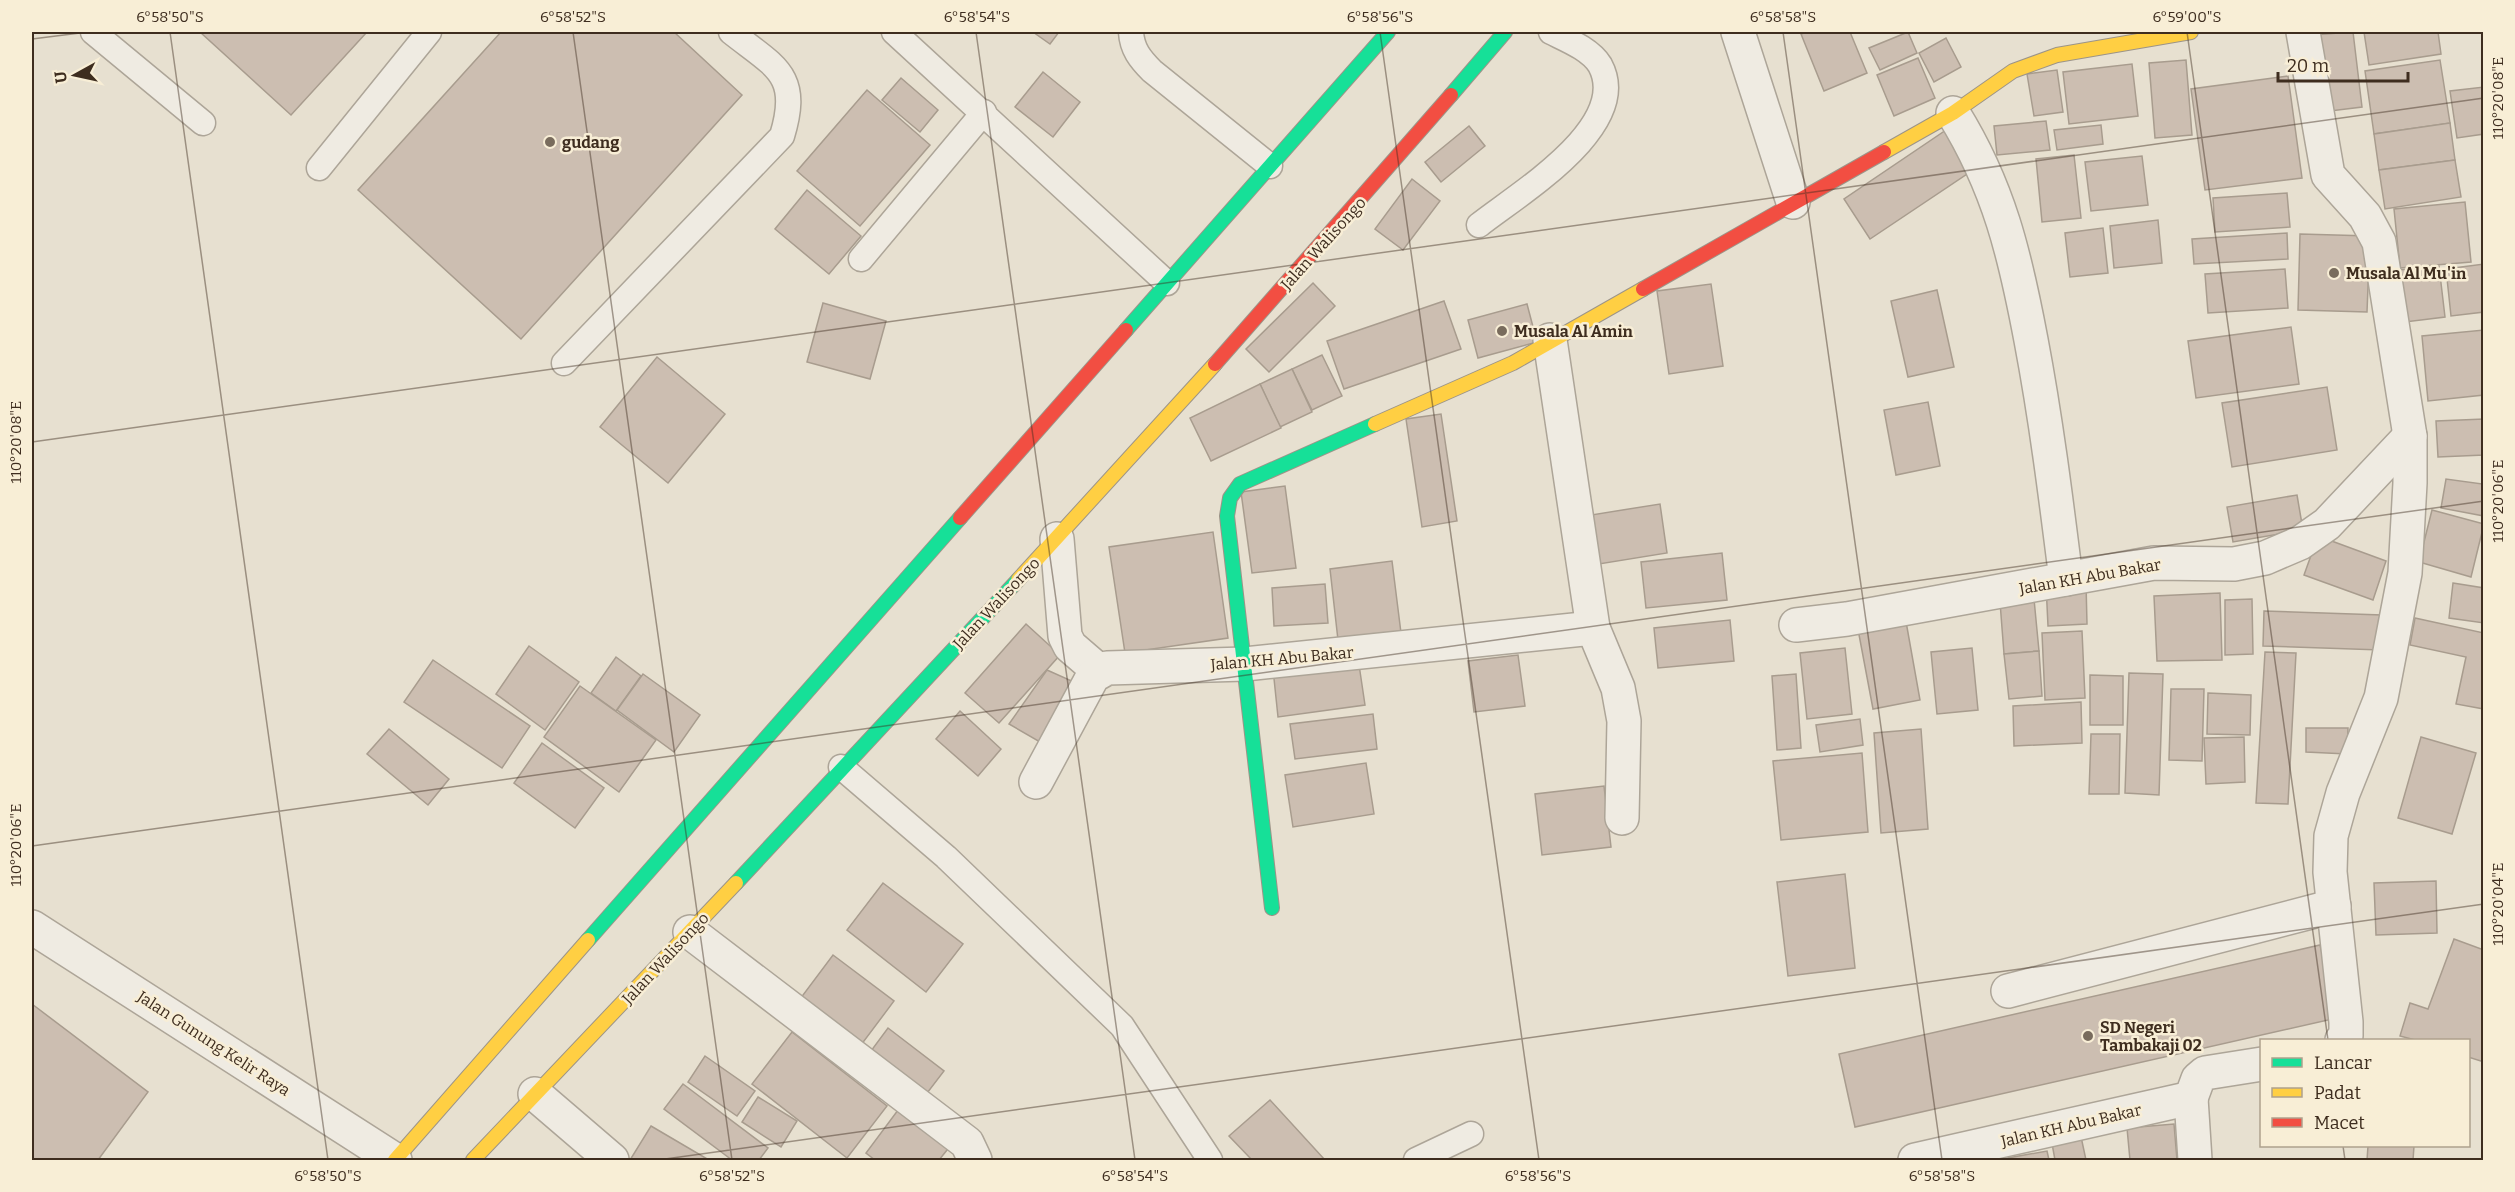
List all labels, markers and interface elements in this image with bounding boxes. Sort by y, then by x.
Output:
text: 6°58'50"S [136,8,204,26]
text: 6°58'52"S [540,8,606,26]
text: 6°58'54"S [944,8,1010,26]
text: 6°58'56"S [1347,8,1413,26]
text: 6°58'58"S [1750,8,1816,26]
text: 6°59'00"S [2152,8,2222,26]
north arrow [45,45,105,105]
scale bar [2278,45,2408,83]
text: 20 m [2287,55,2329,77]
text: 110°20'08"E [2489,57,2507,139]
text: U [50,70,71,84]
place label: gudang [562,133,619,152]
marker: gudang [543,135,557,149]
street label: Jalan Walisongo [1276,193,1370,294]
place label: Musala Al Mu'in [2346,264,2467,283]
marker: Musala Al Mu'in [2327,266,2341,280]
place label: Musala Al Amin [1514,322,1633,341]
marker: Musala Al Amin [1495,324,1509,338]
text: 110°20'08"E [7,401,25,483]
text: 110°20'06"E [2489,460,2507,542]
street label: Jalan Walisongo [948,554,1044,654]
street label: Jalan KH Abu Bakar [2017,555,2162,598]
street label: Jalan KH Abu Bakar [1209,643,1354,674]
text: 110°20'06"E [7,804,25,886]
text: 110°20'04"E [2489,863,2507,945]
street label: Jalan Walisongo [617,909,713,1009]
street label: Jalan Gunung Kelir Raya [133,986,294,1100]
place label: SD Negeri Tambakaji 02 [2100,1018,2202,1055]
marker: SD Negeri Tambakaji 02 [2081,1029,2095,1043]
legend [2260,1039,2470,1147]
text: Lancar [2314,1052,2372,1074]
text: Padat [2314,1082,2361,1104]
street label: Jalan KH Abu Bakar [1998,1100,2143,1151]
text: Macet [2314,1112,2365,1134]
text: 6°58'50"S [294,1167,362,1185]
text: 6°58'52"S [699,1167,765,1185]
text: 6°58'54"S [1102,1167,1168,1185]
text: 6°58'56"S [1505,1167,1571,1185]
text: 6°58'58"S [1909,1167,1975,1185]

